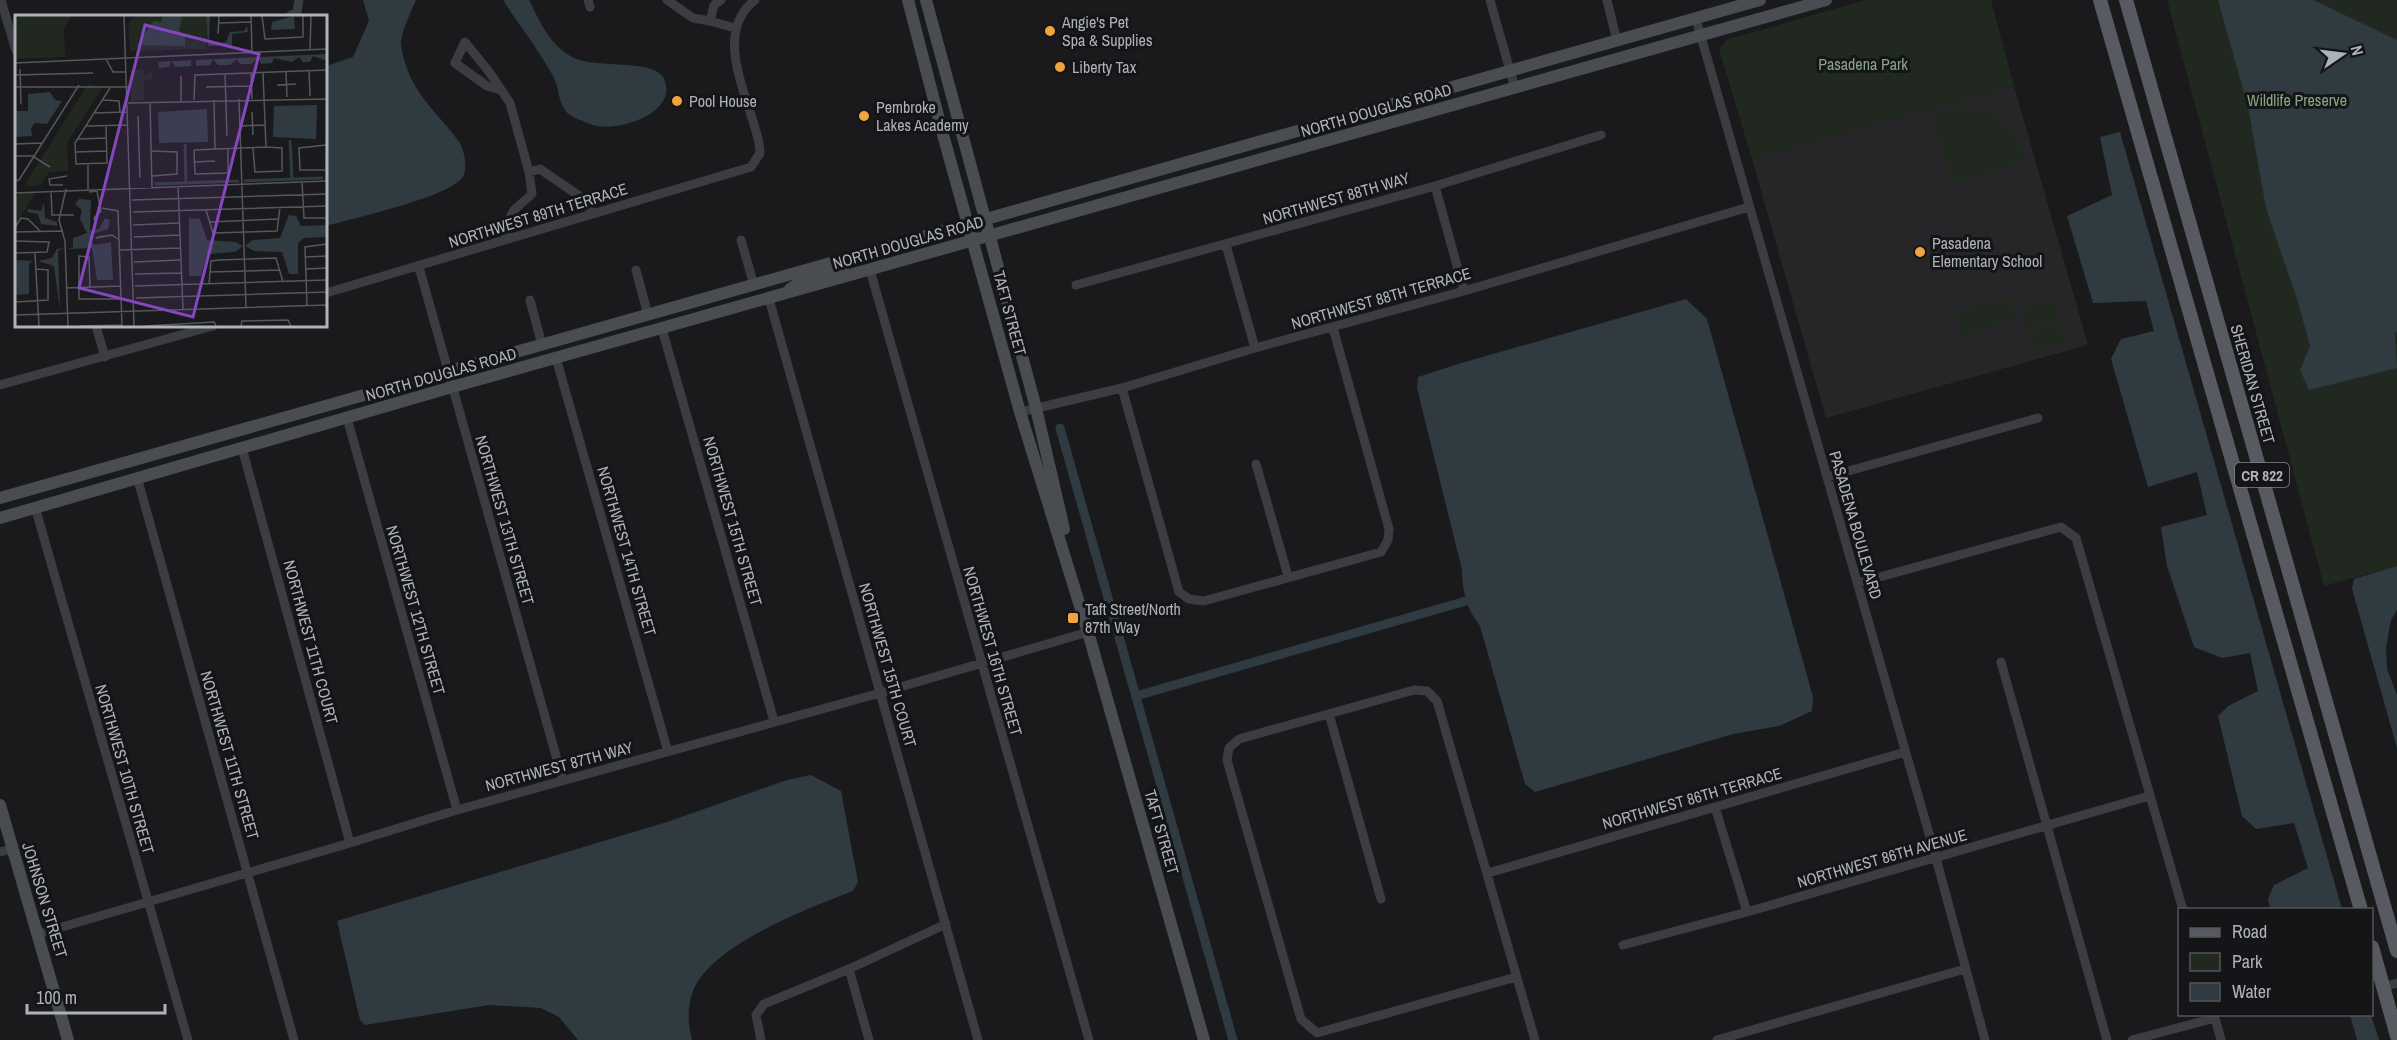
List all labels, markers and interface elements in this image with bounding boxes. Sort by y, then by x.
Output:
place label: Angie's Pet Spa & Supplies [1061,11,1152,51]
inset map [15,15,327,327]
marker: Angie's Pet Spa & Supplies [1043,24,1057,38]
north arrow [2313,24,2373,84]
text: N [2346,43,2369,58]
park label: Pasadena Park [1818,53,1908,75]
place label: Liberty Tax [1072,56,1137,78]
marker: Liberty Tax [1053,60,1067,74]
street label: NORTH DOUGLAS ROAD [1298,78,1454,142]
park label: Wildlife Preserve [2247,89,2347,111]
place label: Pool House [689,90,757,112]
marker: Pool House [670,94,684,108]
place label: Pembroke Lakes Academy [876,96,969,136]
marker: Pembroke Lakes Academy [857,109,871,123]
street label: NORTHWEST 88TH WAY [1260,166,1412,230]
street label: NORTHWEST 89TH TERRACE [446,177,630,253]
street label: NORTH DOUGLAS ROAD [830,210,986,274]
place label: Pasadena Elementary School [1932,232,2042,272]
marker: Pasadena Elementary School [1913,245,1927,259]
street label: NORTHWEST 88TH TERRACE [1289,262,1473,334]
street label: TAFT STREET [988,268,1032,358]
street label: SHERIDAN STREET [2225,322,2281,446]
street label: NORTH DOUGLAS ROAD [363,342,519,406]
street label: NORTHWEST 13TH STREET [470,433,540,607]
street label: NORTHWEST 15TH STREET [698,434,768,608]
street label: PASADENA BOULEVARD [1824,448,1888,602]
road number: CR 822 [2235,463,2289,487]
street label: NORTHWEST 14TH STREET [592,464,662,638]
street label: NORTHWEST 12TH STREET [381,523,451,697]
street label: NORTHWEST 11TH COURT [279,558,343,726]
street label: NORTHWEST 16TH STREET [958,564,1028,738]
street label: NORTHWEST 15TH COURT [854,580,922,750]
place label: Taft Street/North 87th Way [1085,598,1181,638]
marker: Taft Street/North 87th Way [1066,611,1080,625]
street label: NORTHWEST 11TH STREET [195,668,265,842]
street label: NORTHWEST 10TH STREET [90,682,160,856]
street label: NORTHWEST 87TH WAY [483,736,635,796]
street label: NORTHWEST 86TH TERRACE [1600,762,1784,834]
street label: TAFT STREET [1139,787,1185,877]
street label: NORTHWEST 86TH AVENUE [1794,823,1970,893]
street label: JOHNSON STREET [17,840,73,960]
legend [2178,908,2373,1016]
text: Road [2232,919,2267,944]
text: Park [2232,949,2263,974]
scale bar [27,977,165,1015]
text: Water [2232,979,2271,1004]
text: 100 m [36,985,77,1010]

